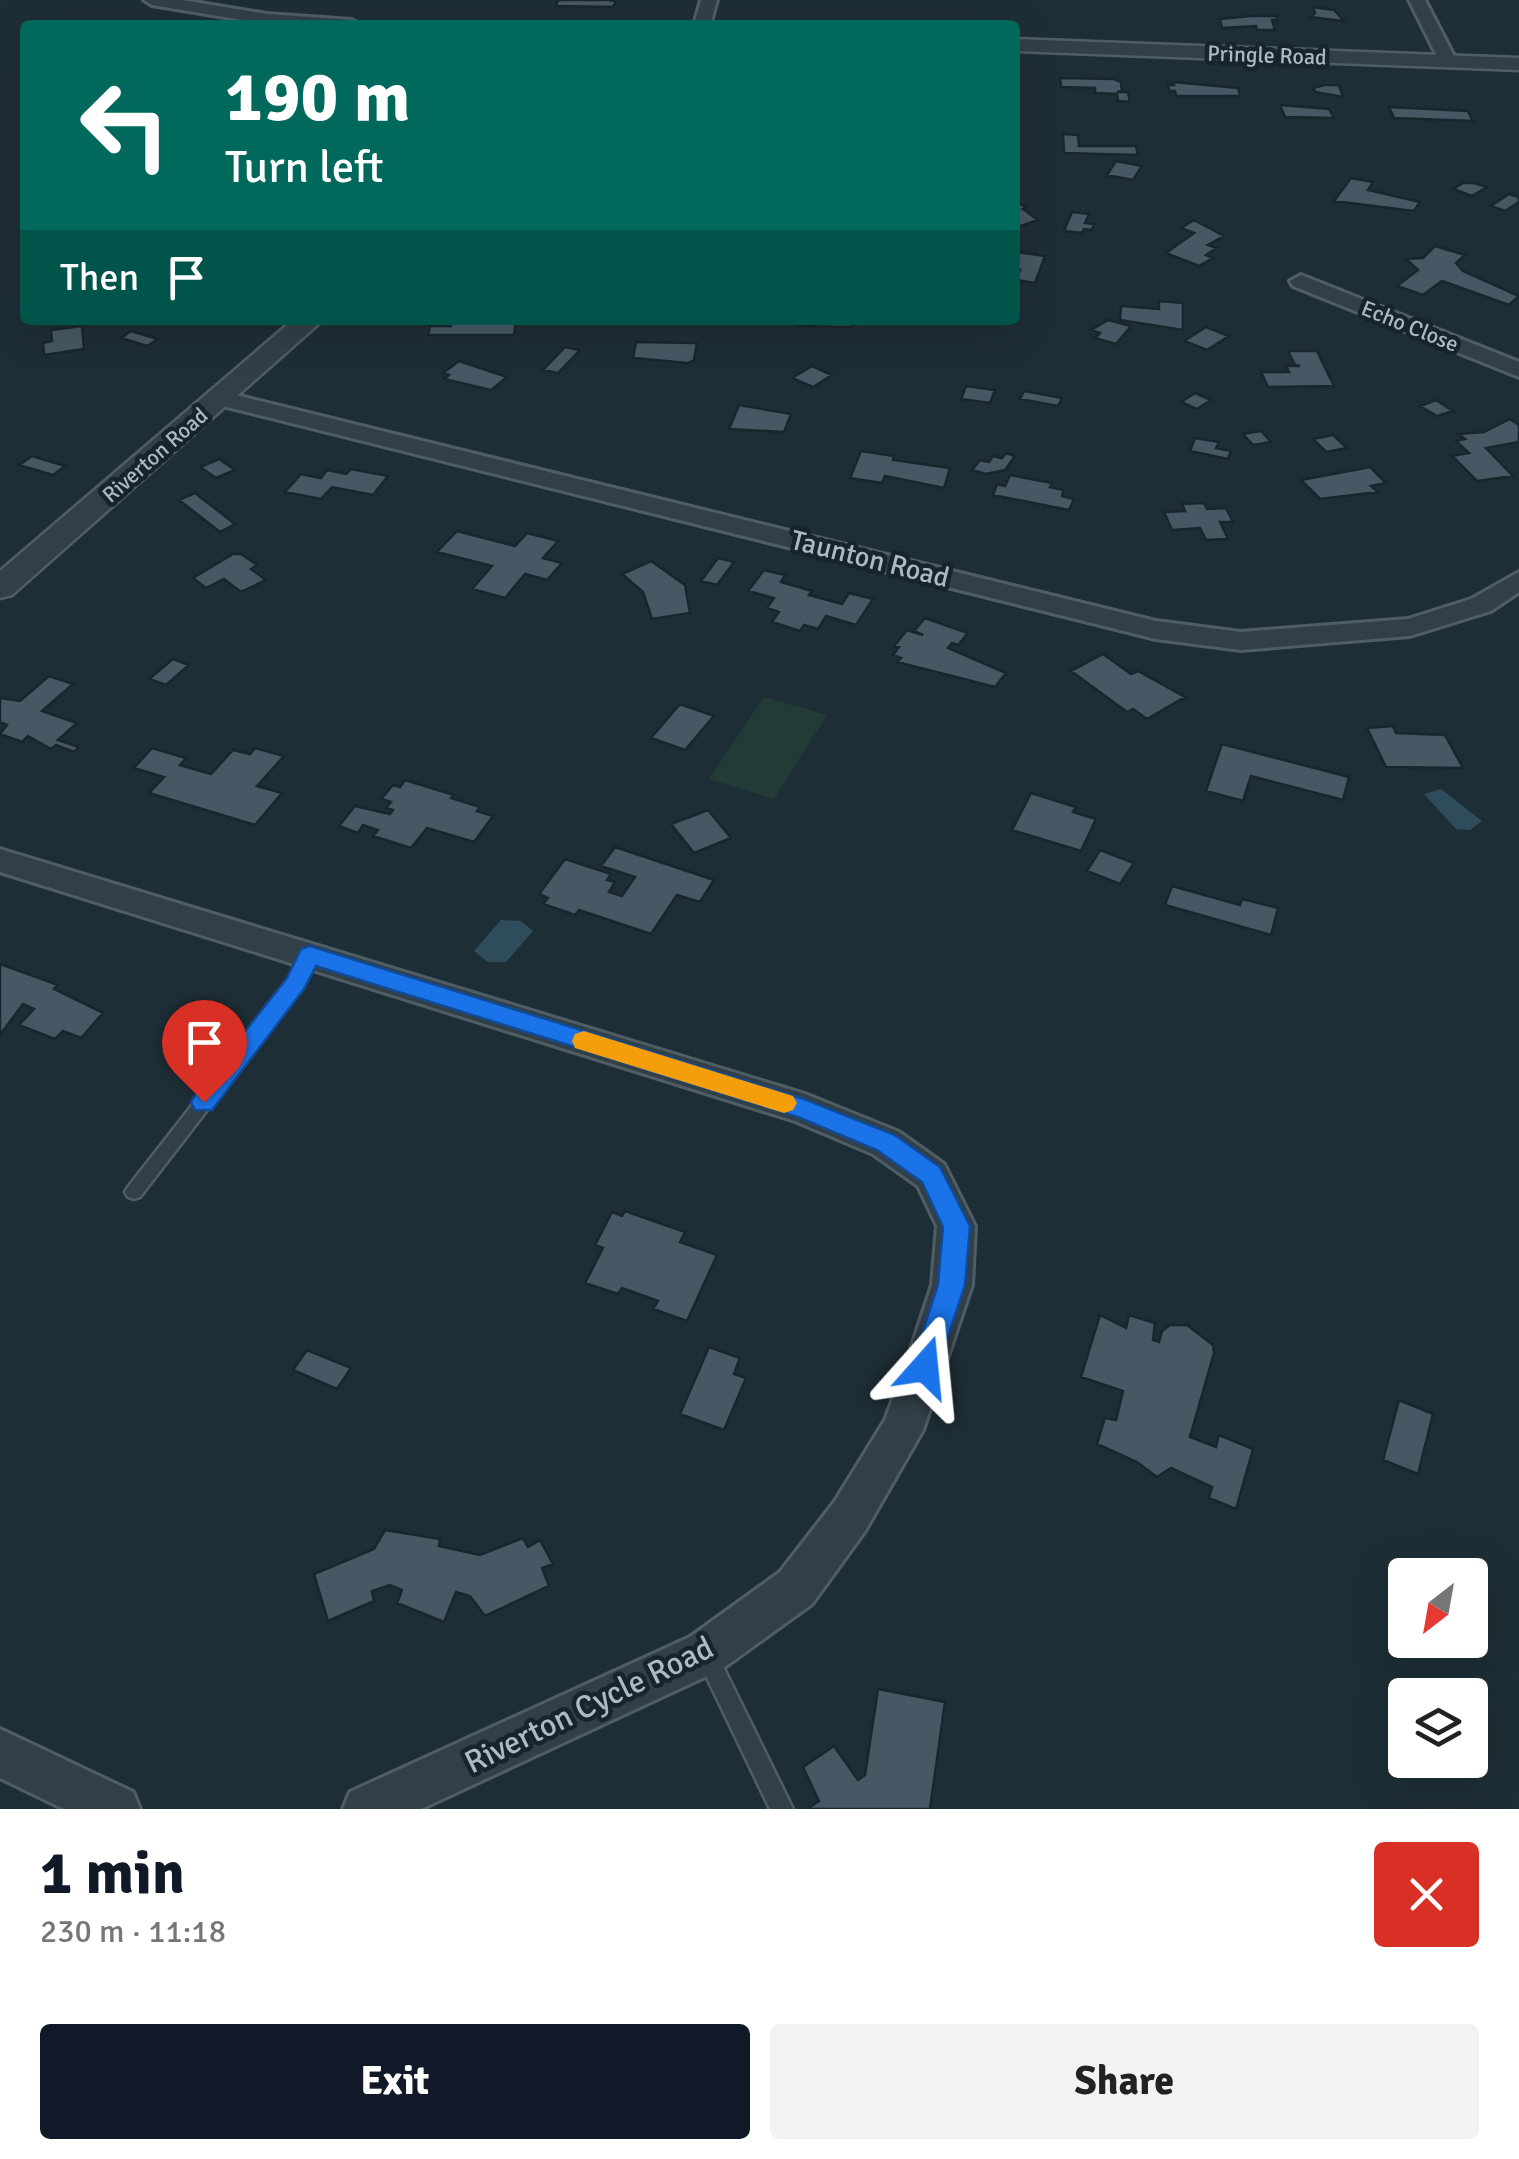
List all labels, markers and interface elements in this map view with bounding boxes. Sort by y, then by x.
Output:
street label: Pringle Road [1207,39,1327,71]
text: 190 m [225,54,410,140]
icon: left [60,60,190,190]
text: Turn left [225,140,384,195]
icon: arrive [159,250,214,305]
text: Then [60,254,139,301]
street label: Echo Close [1357,294,1463,358]
street label: Riverton Road [97,402,213,508]
street label: Taunton Road [787,523,953,595]
pin [162,1000,247,1103]
icon: arrive [177,1015,232,1070]
position arrow [873,1315,977,1419]
north arrow [1388,1558,1488,1658]
map controls [1388,1558,1488,1778]
street label: Riverton Cycle Road [458,1628,720,1782]
button: layers [1388,1678,1488,1778]
text: 1 min [40,1837,185,1911]
button: close [1374,1842,1479,1947]
text: 230 m · 11:18 [40,1912,226,1951]
button: Exit [40,2024,750,2139]
button: Share [770,2024,1479,2139]

